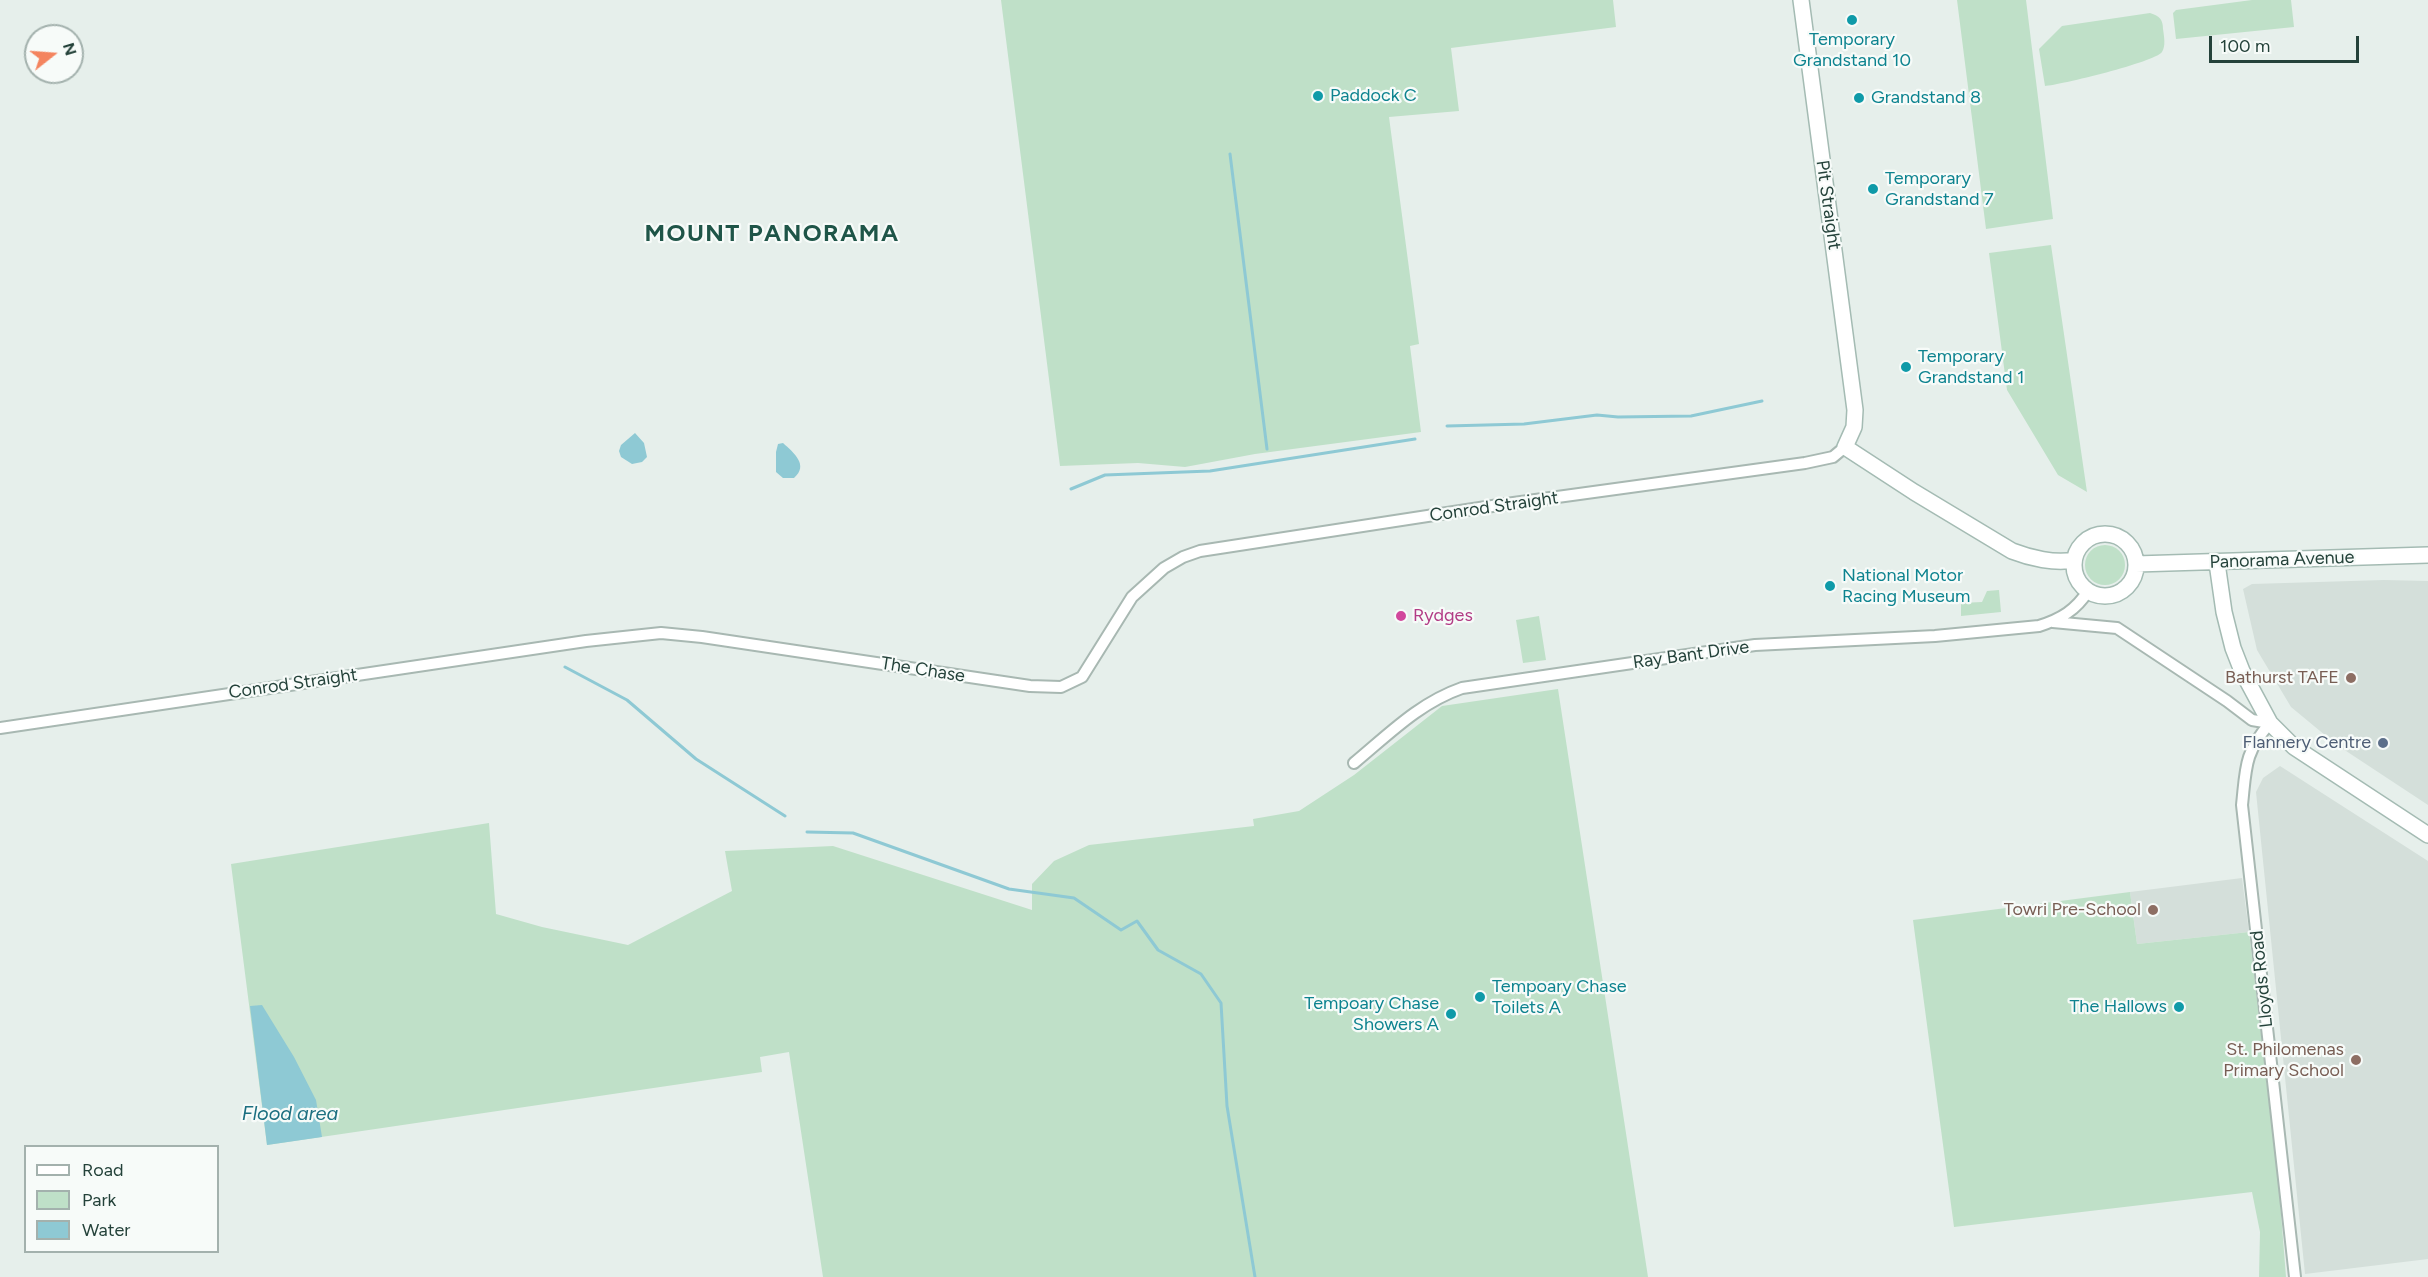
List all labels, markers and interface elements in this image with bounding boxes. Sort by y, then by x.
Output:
marker: Temporary Grandstand 10 [1845,13,1859,27]
north arrow [24,24,84,84]
scale bar [2212,24,2362,62]
place label: Temporary Grandstand 10 [1793,29,1911,72]
text: 100 m [2220,35,2270,57]
text: N [59,40,81,58]
place label: Paddock C [1330,85,1417,107]
place label: Grandstand 8 [1871,87,1981,109]
marker: Paddock C [1311,89,1325,103]
marker: Grandstand 8 [1852,91,1866,105]
street label: Pit Straight [1811,159,1845,251]
place label: Temporary Grandstand 7 [1885,168,1994,210]
marker: Temporary Grandstand 7 [1866,182,1880,196]
district label: MOUNT PANORAMA [644,220,900,248]
place label: Temporary Grandstand 1 [1918,346,2024,388]
marker: Temporary Grandstand 1 [1899,360,1913,374]
street label: Conrod Straight [1428,487,1560,527]
street label: Panorama Avenue [2209,547,2355,573]
place label: National Motor Racing Museum [1842,565,1970,608]
marker: National Motor Racing Museum [1823,579,1837,593]
place label: Rydges [1413,605,1473,627]
marker: Rydges [1394,609,1408,623]
street label: Ray Bant Drive [1631,636,1751,674]
street label: The Chase [879,653,967,687]
street label: Conrod Straight [227,664,359,704]
place label: Bathurst TAFE [2225,667,2339,689]
marker: Bathurst TAFE [2344,671,2358,685]
place label: Flannery Centre [2243,732,2371,754]
marker: Flannery Centre [2376,736,2390,750]
place label: Towri Pre-School [2004,899,2141,921]
marker: Towri Pre-School [2146,903,2160,917]
street label: Lloyds Road [2246,929,2278,1029]
place label: Tempoary Chase Toilets A [1492,976,1627,1018]
marker: Tempoary Chase Toilets A [1473,990,1487,1004]
place label: Tempoary Chase Showers A [1304,993,1439,1036]
place label: The Hallows [2069,996,2167,1018]
marker: The Hallows [2172,1000,2186,1014]
marker: Tempoary Chase Showers A [1444,1007,1458,1021]
place label: St. Philomenas Primary School [2223,1039,2344,1082]
marker: St. Philomenas Primary School [2349,1053,2363,1067]
water label: Flood area [242,1102,338,1126]
legend [24,1145,219,1253]
text: Road [82,1159,123,1181]
text: Park [82,1189,116,1211]
text: Water [82,1219,130,1241]

